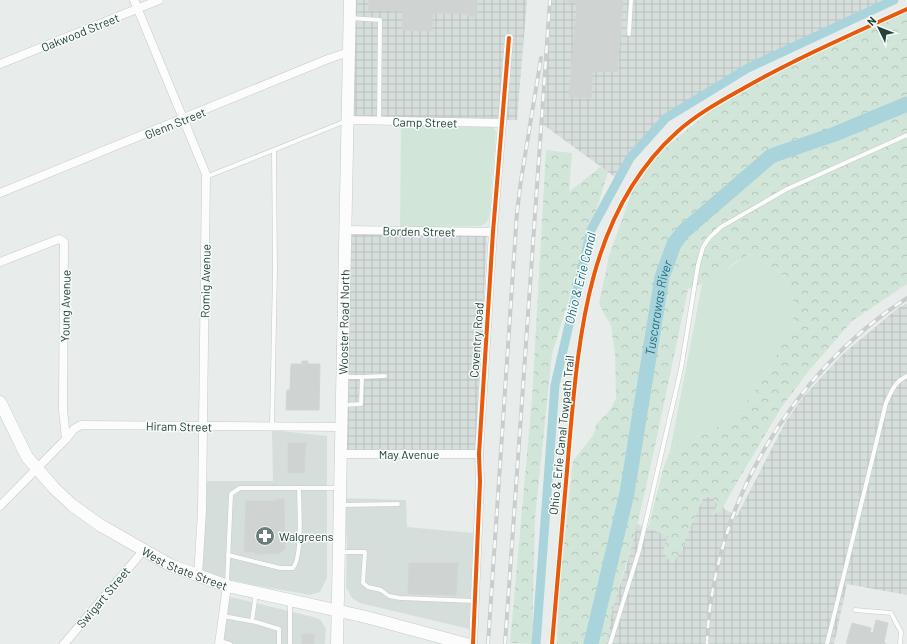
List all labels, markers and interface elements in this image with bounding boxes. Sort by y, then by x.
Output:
north arrow [859,8,899,48]
street label: Oakwood Street [39,10,121,54]
text: N [864,14,879,28]
street label: Glenn Street [142,104,208,142]
street label: Camp Street [392,114,458,130]
street label: Borden Street [382,223,456,239]
water label: Ohio & Erie Canal [561,230,599,325]
street label: Romig Avenue [197,244,213,318]
water label: Tuscarawas River [641,258,676,357]
street label: Wooster Road North [335,269,352,375]
street label: Young Avenue [57,270,73,342]
street label: Coventry Road [466,302,486,378]
street label: Ohio & Erie Canal Towpath Trail [546,355,576,515]
street label: Hiram Street [146,418,212,434]
street label: May Avenue [379,447,439,461]
pharmacy icon: Walgreens [254,525,276,547]
place label: Walgreens [279,529,334,543]
street label: West State Street [139,543,230,593]
street label: Swigart Street [73,564,133,630]

